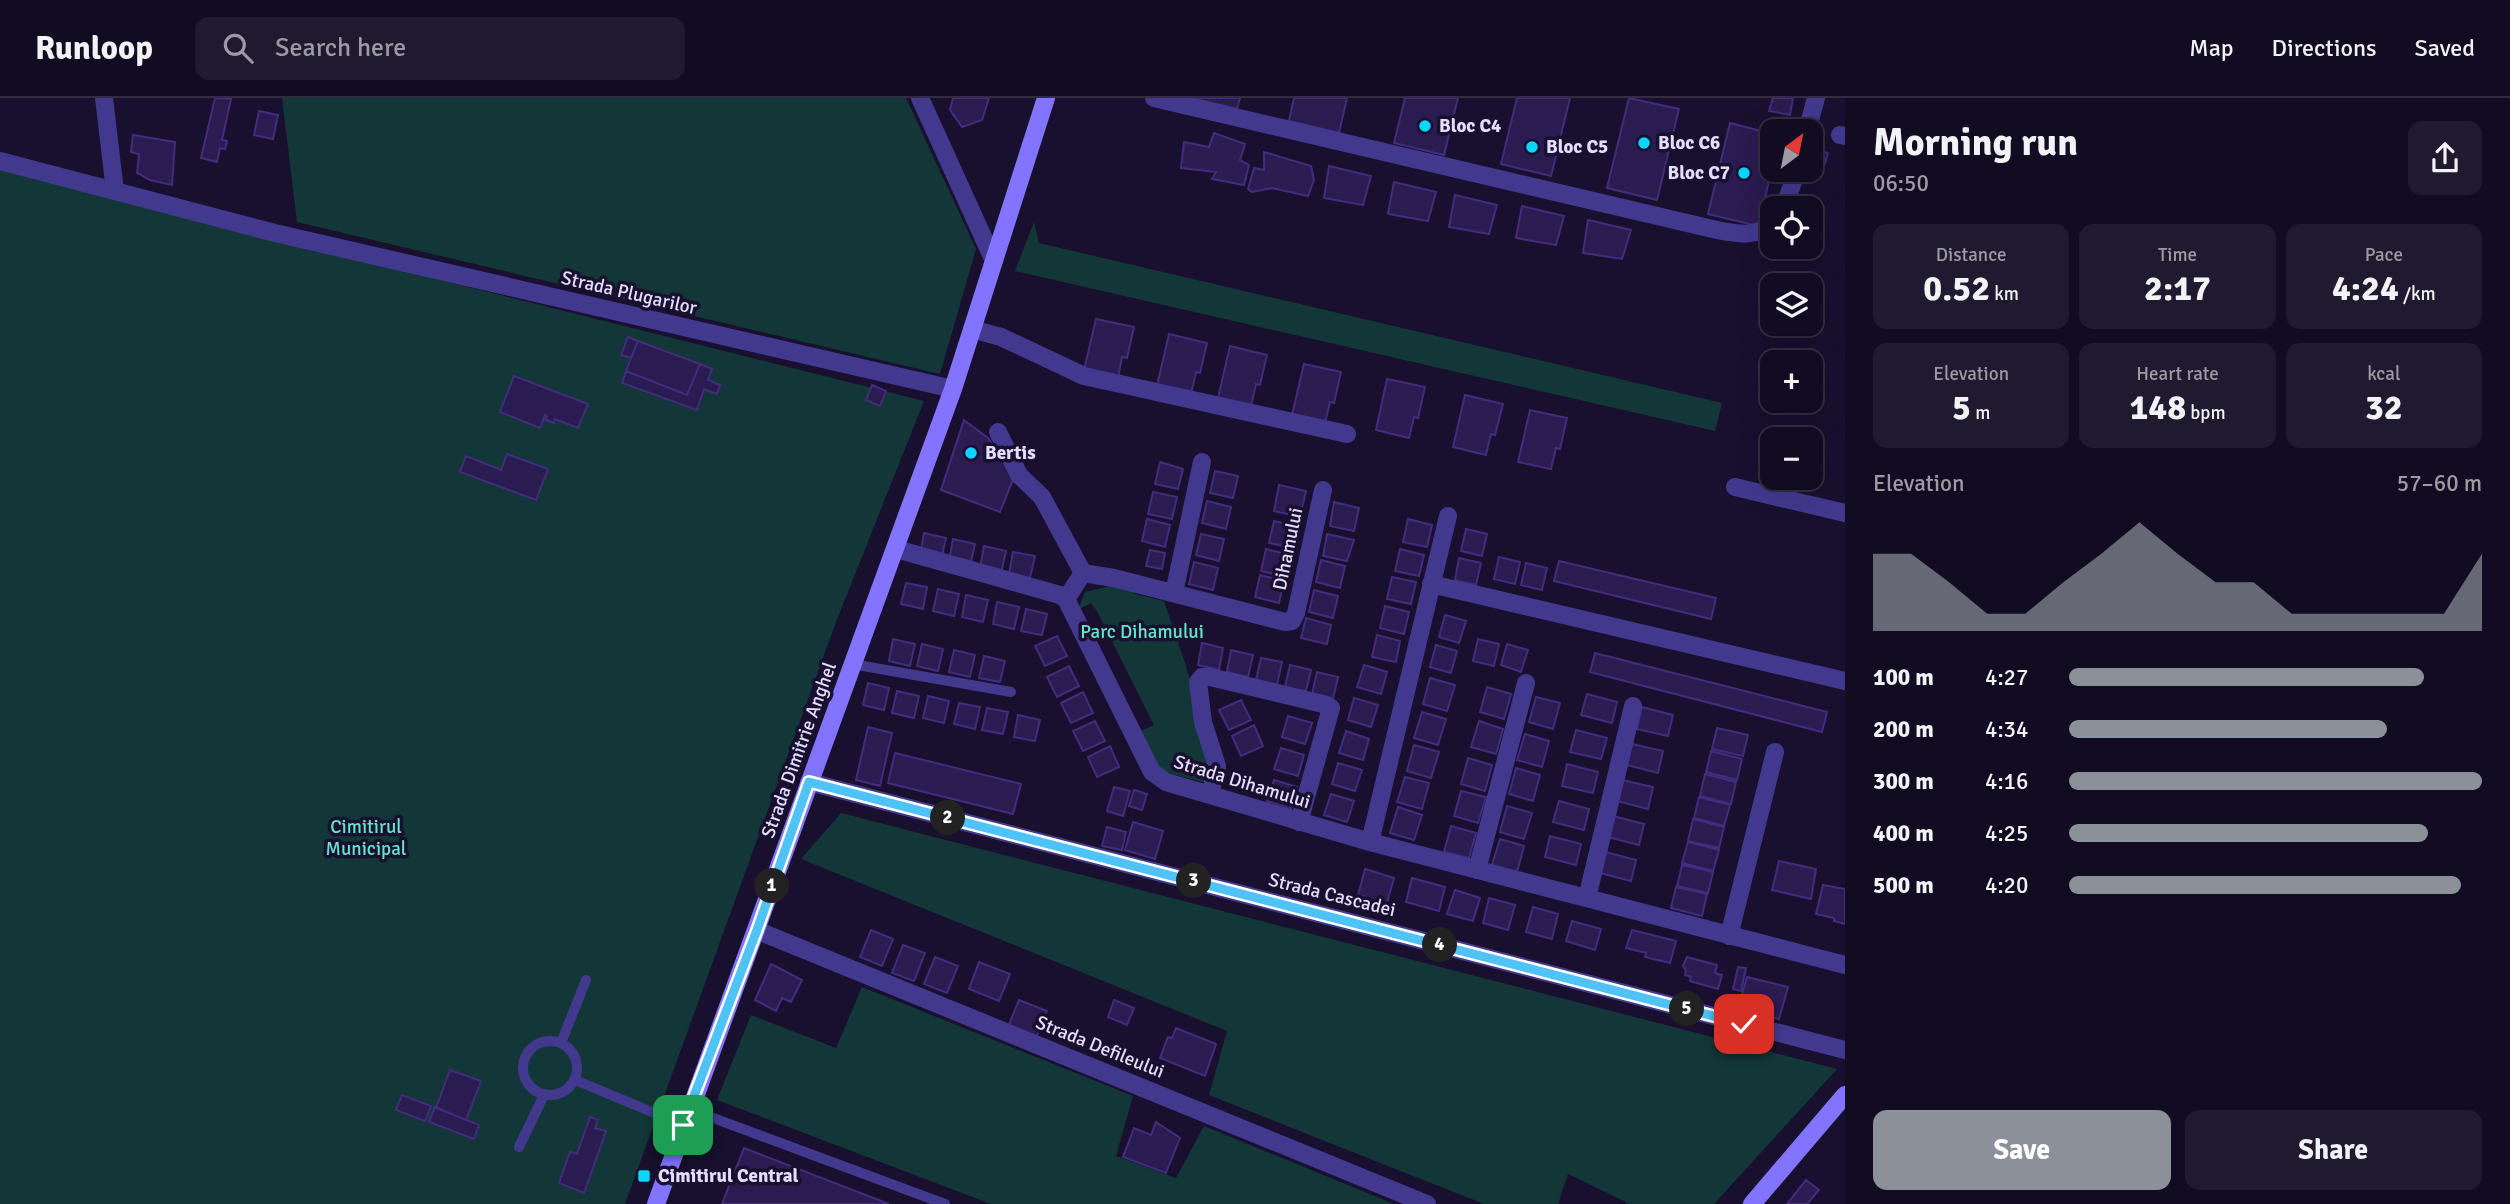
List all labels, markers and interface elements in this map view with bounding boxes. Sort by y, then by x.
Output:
search box [195,17,685,80]
text: Runloop [35,28,153,69]
icon: search [219,29,257,67]
text: Search here [275,32,406,64]
text: Map [2189,33,2234,63]
text: Directions [2272,33,2377,63]
text: Saved [2415,33,2475,63]
place label: Bloc C4 [1439,114,1501,138]
marker: Bloc C4 [1417,118,1433,134]
north arrow [1760,119,1824,182]
map controls [1760,119,1823,490]
text: Morning run [1873,119,2078,166]
button: share [2408,121,2482,195]
place label: Bloc C6 [1658,131,1720,155]
place label: Bloc C5 [1546,135,1608,159]
marker: Bloc C6 [1636,135,1652,151]
marker: Bloc C5 [1524,139,1540,155]
place label: Bloc C7 [1668,161,1730,185]
marker: Bloc C7 [1736,165,1752,181]
text: 06:50 [1873,169,1929,198]
button: locate [1760,196,1823,259]
text: Distance [1936,243,2007,267]
text: Time [2158,243,2197,267]
text: Pace [2365,243,2403,267]
street label: Strada Plugarilor [559,266,699,320]
text: 0.52 [1923,267,1990,310]
text: 2:17 [2144,267,2211,310]
text: 4:24 [2332,267,2399,310]
button: layers [1760,273,1823,336]
text: km [1990,282,2019,306]
text: /km [2399,282,2436,306]
button: + [1760,350,1823,413]
text: Elevation [1933,362,2009,386]
text: Heart rate [2136,362,2219,386]
text: kcal [2367,362,2400,386]
text: 5 [1952,386,1971,429]
text: 148 [2129,386,2186,429]
text: 32 [2365,386,2403,429]
text: m [1971,401,1990,425]
text: bpm [2186,401,2226,425]
button: − [1760,427,1823,490]
place label: Bertis [985,441,1036,465]
marker: Bertis [963,445,979,461]
text: Elevation [1873,469,1965,498]
text: 57–60 m [2397,469,2482,498]
street label: Dihamului [1268,506,1308,592]
park label: Parc Dihamului [1080,620,1204,644]
street label: Strada Dimitrie Anghel [756,659,842,841]
text: 100 m [1873,663,1934,692]
text: 4:27 [1985,663,2028,692]
text: 200 m [1873,715,1934,744]
text: 4:34 [1985,715,2028,744]
street label: Strada Dihamului [1171,750,1313,814]
text: 300 m [1873,767,1934,796]
text: 4:16 [1985,767,2028,796]
pin: 2 [930,800,965,836]
text: 2 [942,805,953,829]
park label: Cimitirul Municipal [326,815,406,861]
text: 400 m [1873,819,1934,848]
text: 4:25 [1985,819,2028,848]
pin: 3 [1176,864,1212,898]
pin: 1 [754,868,790,904]
text: 3 [1188,868,1199,892]
street label: Strada Cascadei [1266,868,1398,922]
text: 500 m [1873,871,1934,900]
text: 4:20 [1985,871,2028,900]
text: 1 [766,873,777,897]
pin: 4 [1422,928,1458,962]
text: 4 [1434,932,1445,956]
pin: 5 [1670,992,1704,1026]
pin [1714,994,1774,1054]
text: 5 [1681,996,1692,1020]
icon: check [1725,1005,1763,1043]
street label: Strada Defileului [1032,1010,1168,1084]
pin [653,1095,713,1155]
icon: arrive [664,1106,702,1144]
button: Save [1873,1110,2171,1190]
button: Share [2185,1110,2482,1190]
place label: Cimitirul Central [658,1164,799,1188]
marker: Cimitirul Central [636,1168,652,1184]

